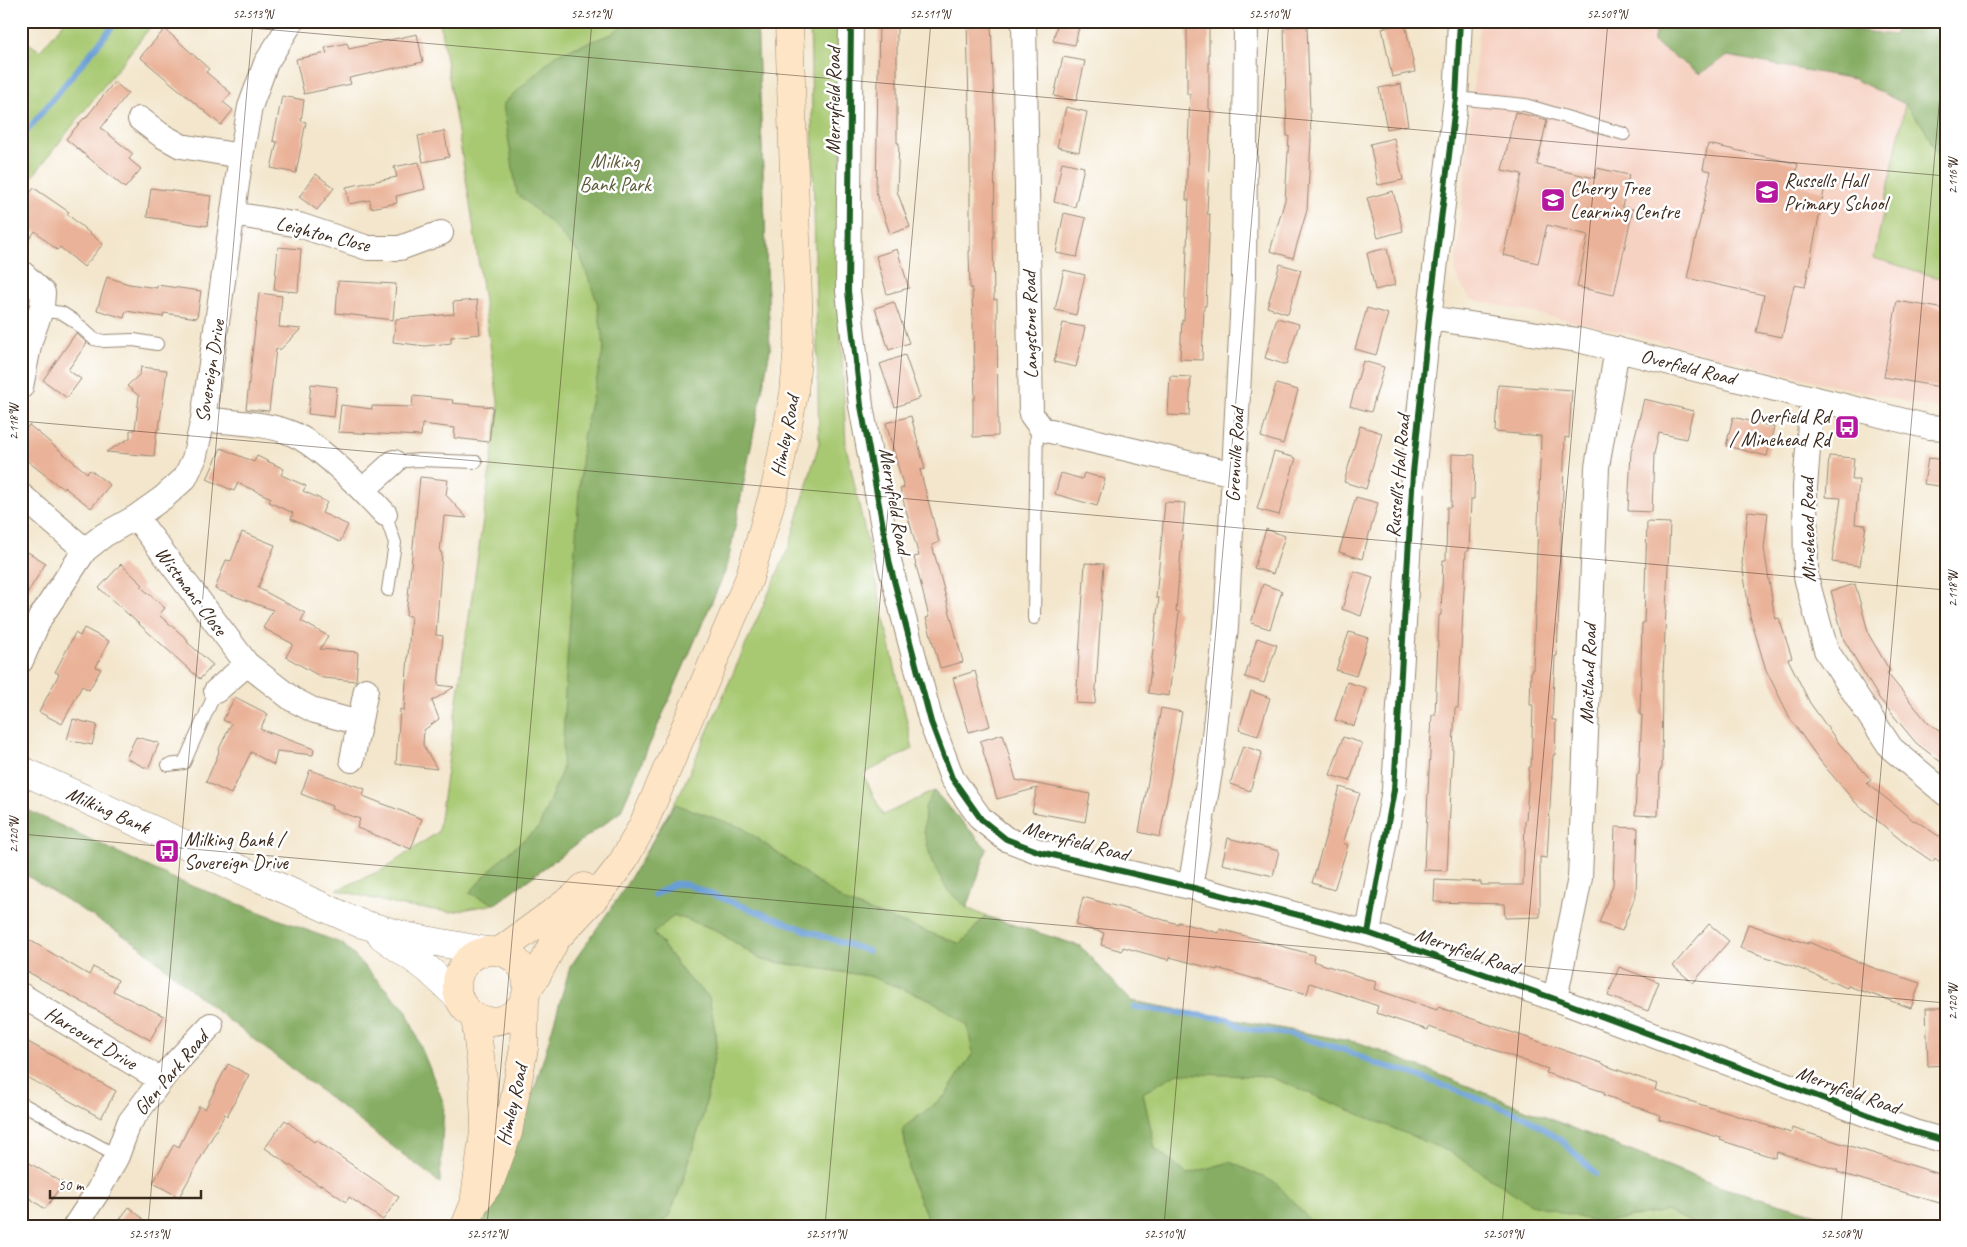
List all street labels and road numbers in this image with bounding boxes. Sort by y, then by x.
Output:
street label: Merryfield Road [821,44,846,155]
street label: Leighton Close [274,210,374,258]
street label: Langstone Road [1017,268,1043,379]
street label: Sovereign Drive [190,316,231,424]
street label: Overfield Road [1638,343,1741,392]
street label: Himley Road [765,390,806,479]
street label: Grenville Road [1220,404,1250,503]
street label: Russell's Hall Road [1380,410,1416,538]
street label: Merryfield Road [873,446,917,559]
street label: Minehead Road [1795,474,1821,582]
street label: Wistmans Close [149,541,234,642]
street label: Maitland Road [1574,620,1602,725]
street label: Milking Bank [62,781,155,840]
street label: Merryfield Road [1021,815,1134,868]
street label: Merryfield Road [1412,922,1525,981]
street label: Harcourt Drive [40,1001,143,1076]
street label: Glen Park Road [128,1023,216,1120]
street label: Himley Road [491,1059,534,1148]
street label: Merryfield Road [1793,1060,1906,1121]

